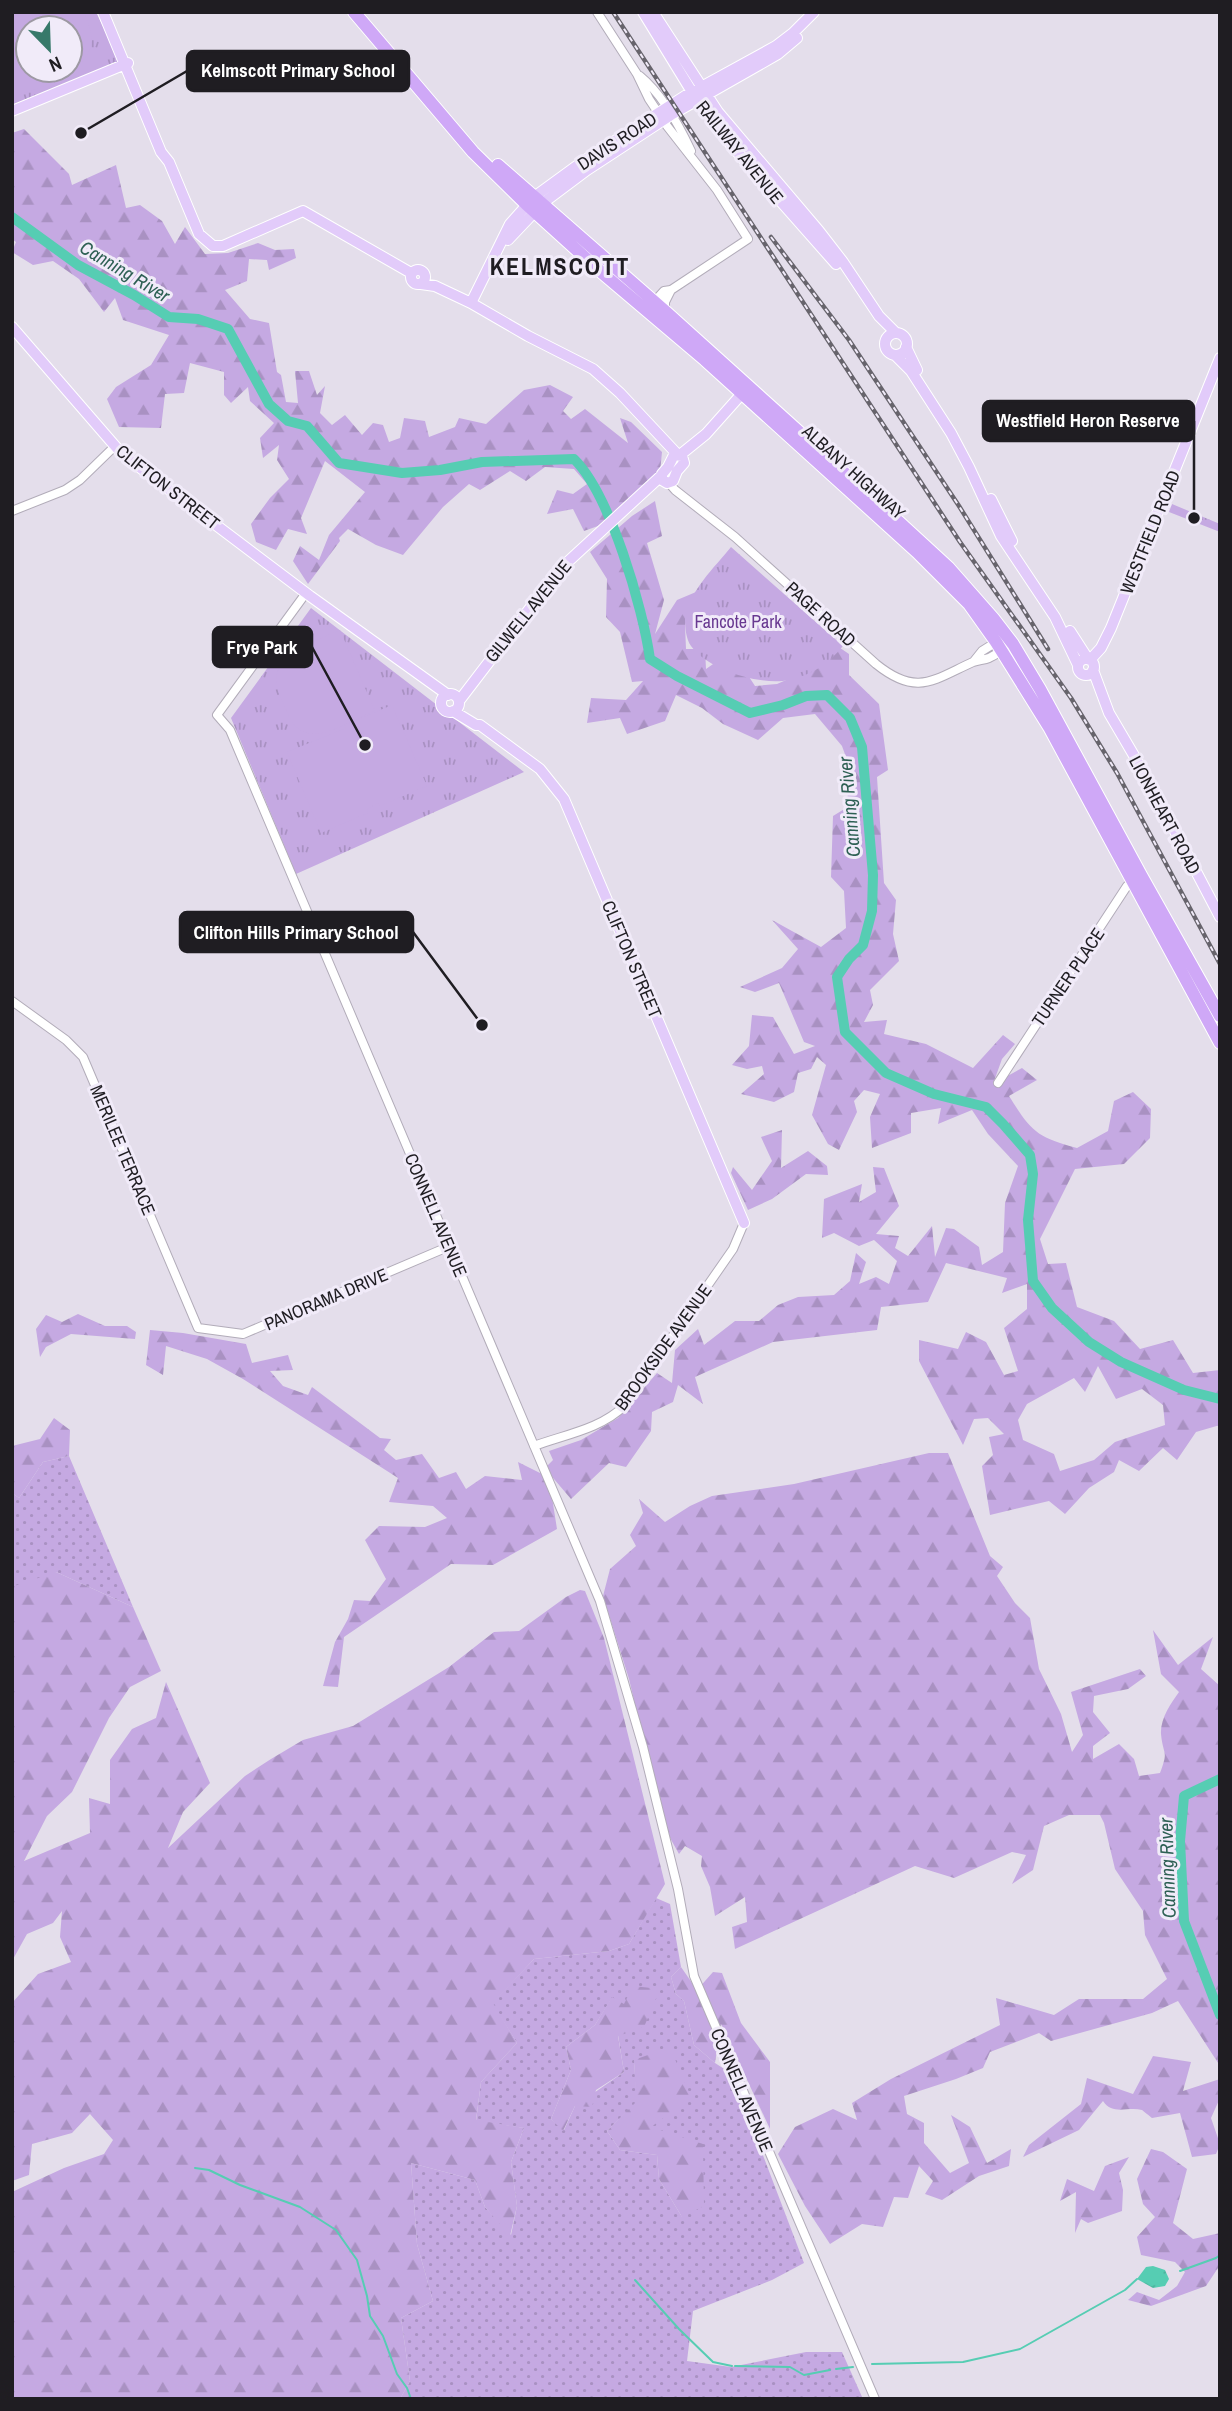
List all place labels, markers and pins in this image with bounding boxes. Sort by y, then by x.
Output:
callout: Kelmscott Primary School [187,51,409,91]
callout: Westfield Heron Reserve [983,401,1194,441]
callout: Frye Park [213,627,312,667]
callout: Clifton Hills Primary School [180,912,413,952]

